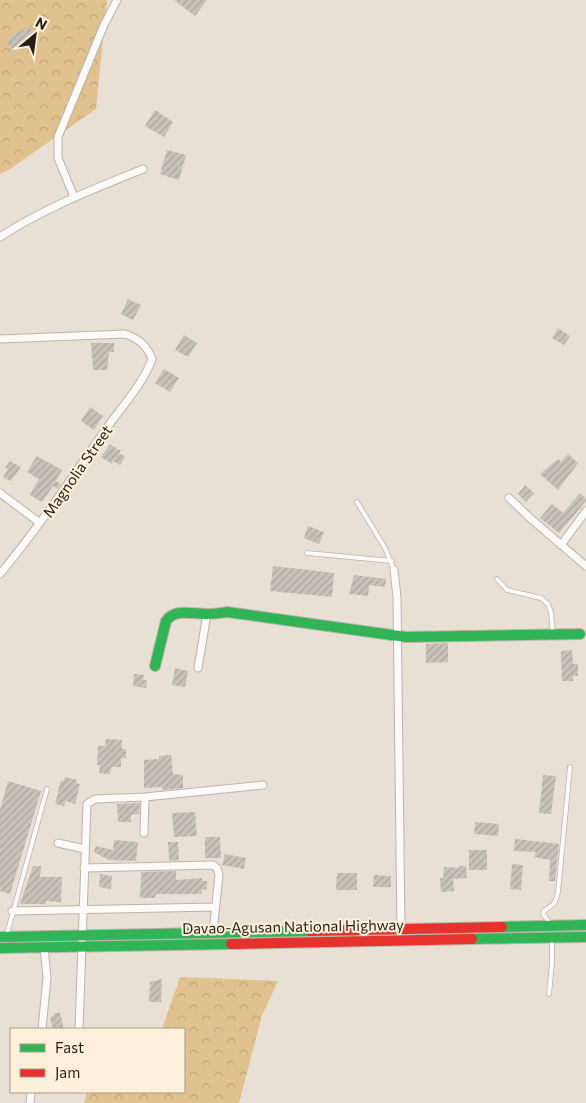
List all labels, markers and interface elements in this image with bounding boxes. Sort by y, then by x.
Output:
north arrow [10,10,60,60]
text: N [33,13,50,33]
street label: Magnolia Street [39,421,115,521]
street label: Davao-Agusan National Highway [182,915,404,937]
legend [10,1028,185,1093]
text: Fast [55,1038,84,1056]
text: Jam [55,1063,80,1081]

